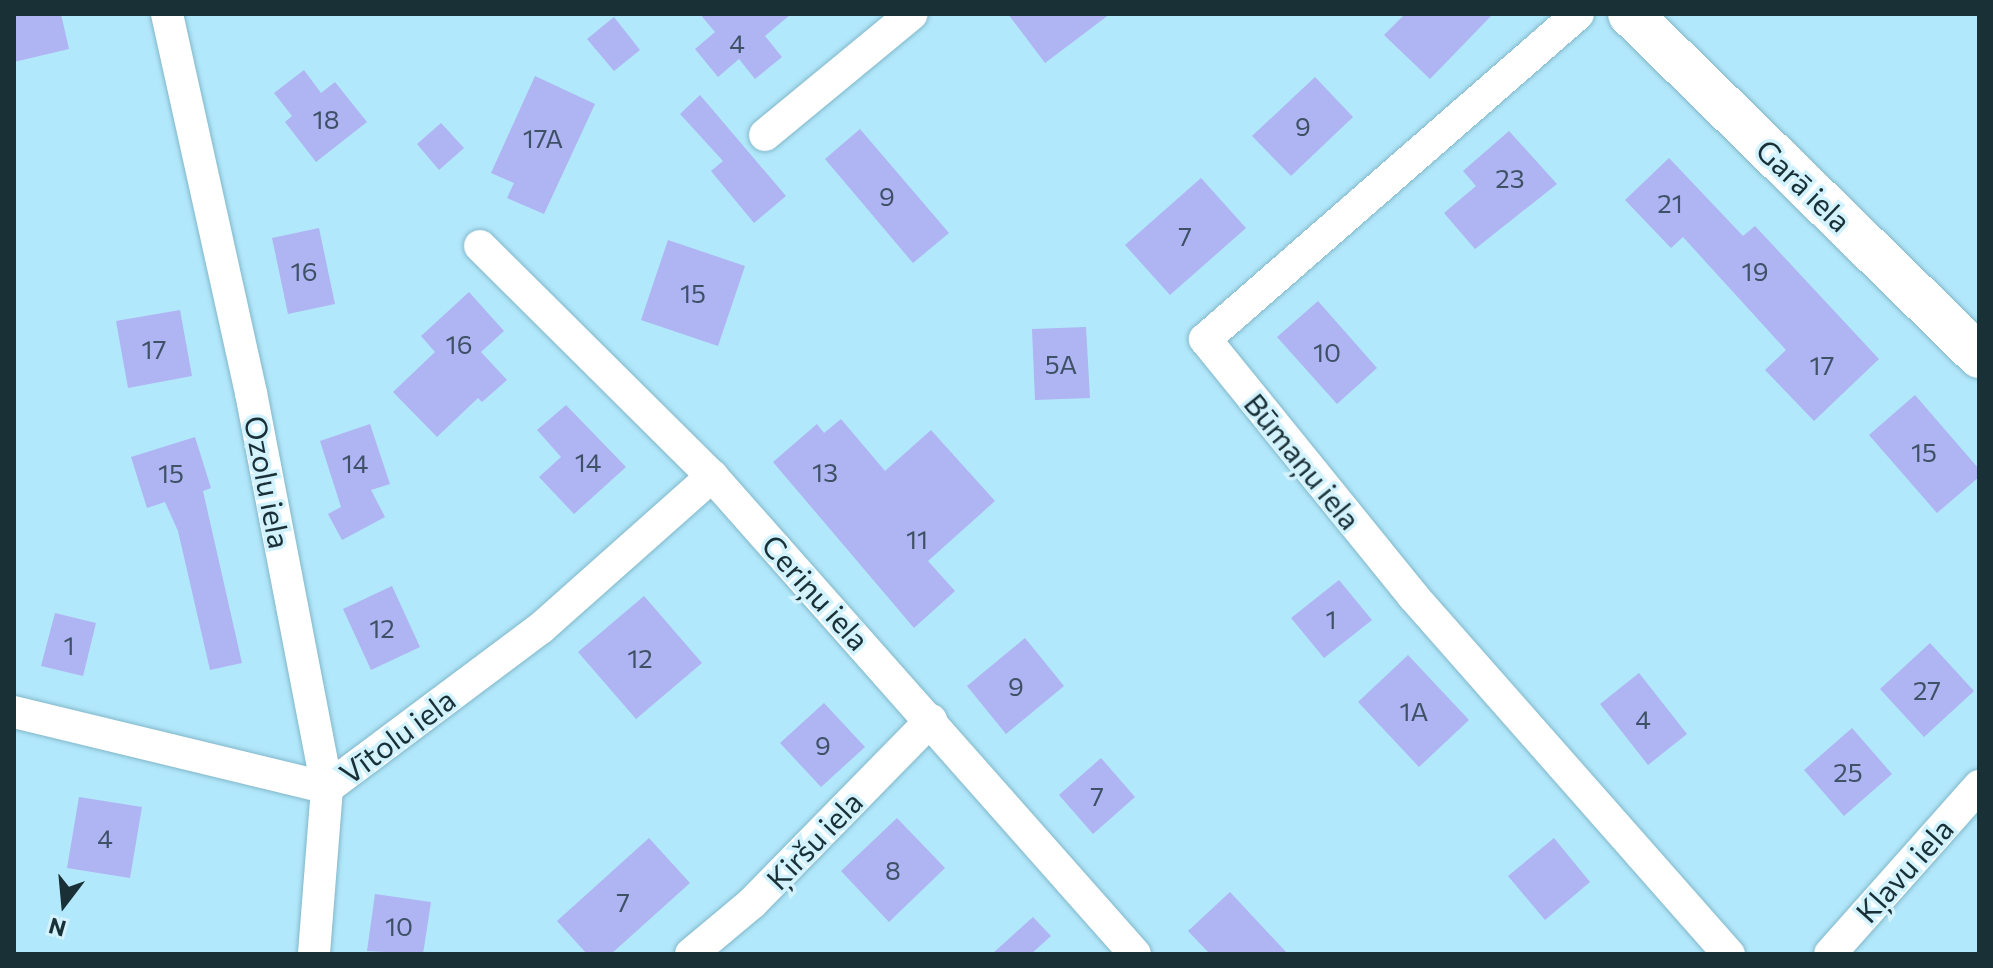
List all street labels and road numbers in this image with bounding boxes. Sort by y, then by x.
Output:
street label: Garā iela [1749,131,1859,239]
street label: Būmaņu iela [1237,386,1369,536]
street label: Ozolu iela [238,413,298,551]
street label: Ceriņu iela [755,527,877,657]
street label: Vītolu iela [332,681,462,791]
street label: Ķiršu iela [759,784,869,896]
street label: Kļavu iela [1848,810,1960,930]

